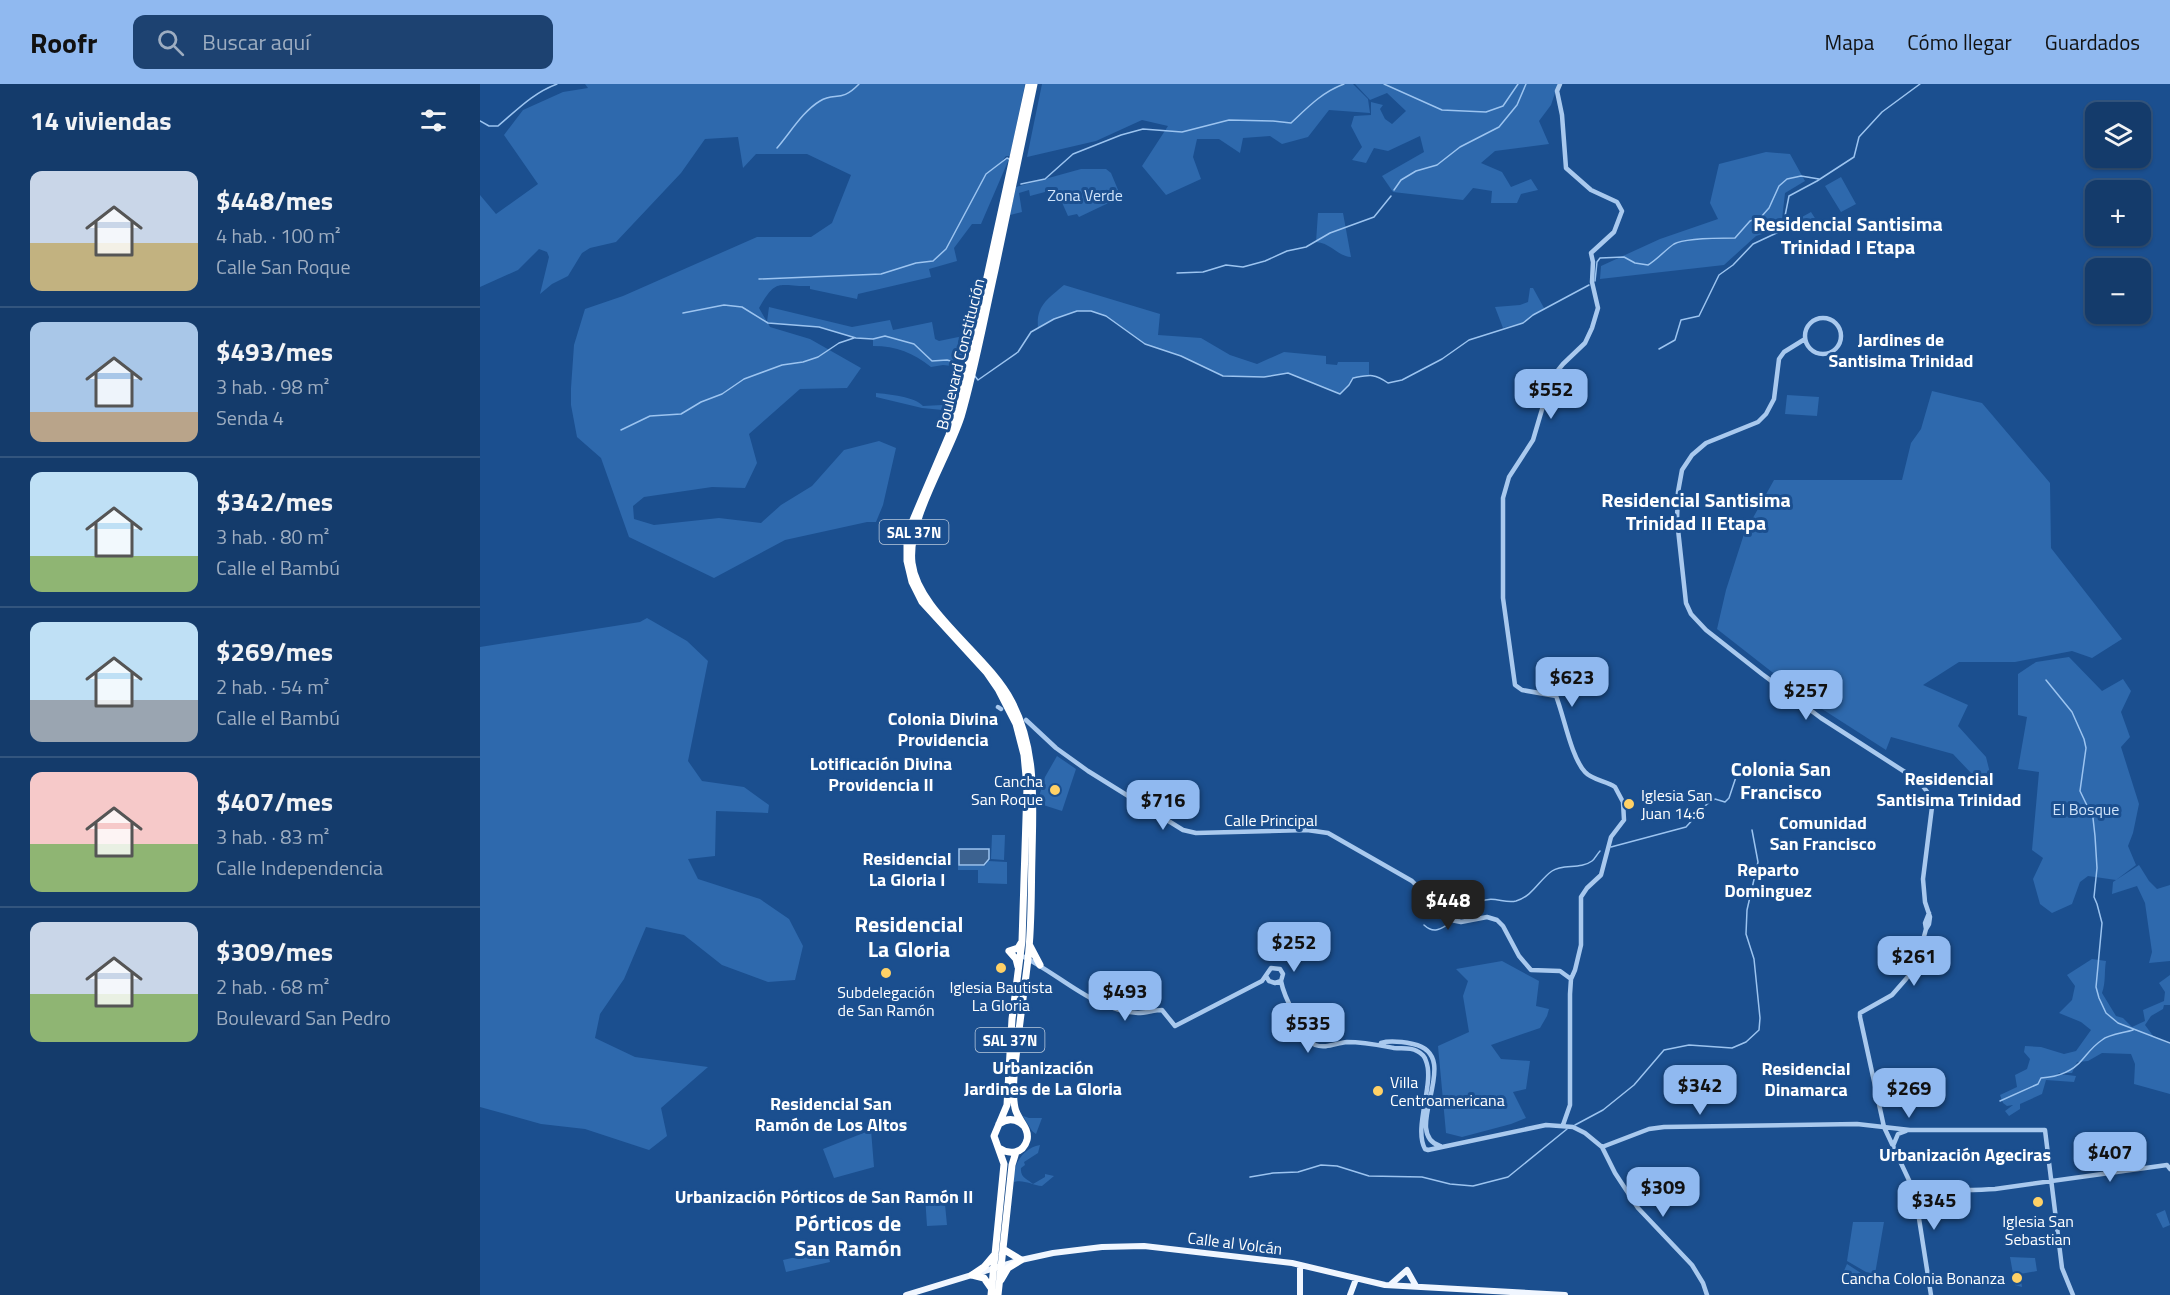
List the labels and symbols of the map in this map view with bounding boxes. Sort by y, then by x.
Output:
park label: Zona Verde [1047,183,1123,207]
district label: Residencial Santisima Trinidad I Etapa [1753,208,1943,262]
street label: Boulevard Constitución [930,276,990,432]
district label: Jardines de Santisima Trinidad [1829,326,1973,374]
pin: $552 [1515,369,1587,420]
district label: Residencial Santisima Trinidad II Etapa [1601,484,1791,538]
road number: SAL 37N [880,520,948,544]
pin: $623 [1536,657,1608,708]
pin: $257 [1770,670,1842,721]
district label: Colonia Divina Providencia [888,705,998,753]
district label: Lotificación Divina Providencia II [810,750,952,798]
district label: Colonia San Francisco [1731,753,1831,807]
district label: Residencial Santisima Trinidad [1877,765,2021,813]
place label: Cancha San Roque [971,769,1043,811]
pin: $716 [1127,780,1199,831]
marker: Cancha San Roque [1048,783,1062,797]
place label: Iglesia San Juan 14:6 [1641,783,1713,825]
marker: Iglesia San Juan 14:6 [1622,797,1636,811]
park label: El Bosque [2053,797,2119,821]
street label: Calle Principal [1224,808,1318,832]
district label: Comunidad San Francisco [1770,809,1876,857]
district label: Residencial La Gloria I [862,845,952,893]
district label: Reparto Dominguez [1724,856,1812,904]
pin: $448 [1412,880,1484,931]
district label: Residencial La Gloria [855,907,963,966]
pin: $252 [1258,922,1330,973]
pin: $261 [1878,936,1950,987]
marker: Iglesia Bautista La Gloria [994,961,1008,975]
marker: Subdelegación de San Ramón [879,966,893,980]
pin: $493 [1089,971,1161,1022]
place label: Iglesia Bautista La Gloria [950,975,1052,1017]
place label: Subdelegación de San Ramón [837,980,935,1022]
pin: $535 [1272,1003,1344,1054]
road number: SAL 37N [976,1028,1044,1052]
district label: Urbanización Jardines de La Gloria [964,1054,1122,1102]
district label: Residencial Dinamarca [1761,1055,1851,1103]
pin: $342 [1664,1065,1736,1116]
pin: $269 [1873,1068,1945,1119]
place label: Villa Centroamericana [1390,1070,1505,1112]
marker: Villa Centroamericana [1371,1084,1385,1098]
district label: Residencial San Ramón de Los Altos [755,1090,907,1138]
pin: $407 [2074,1132,2146,1183]
district label: Urbanización Ageciras [1879,1141,2051,1168]
pin: $309 [1627,1167,1699,1218]
pin: $345 [1898,1180,1970,1231]
district label: Urbanización Pórticos de San Ramón II [675,1183,973,1210]
marker: Iglesia San Sebastian [2031,1195,2045,1209]
district label: Pórticos de San Ramón [794,1206,902,1265]
place label: Iglesia San Sebastian [2002,1209,2074,1251]
street label: Calle al Volcán [1186,1225,1284,1261]
place label: Cancha Colonia Bonanza [1841,1266,2005,1290]
marker: Cancha Colonia Bonanza [2010,1271,2024,1285]

